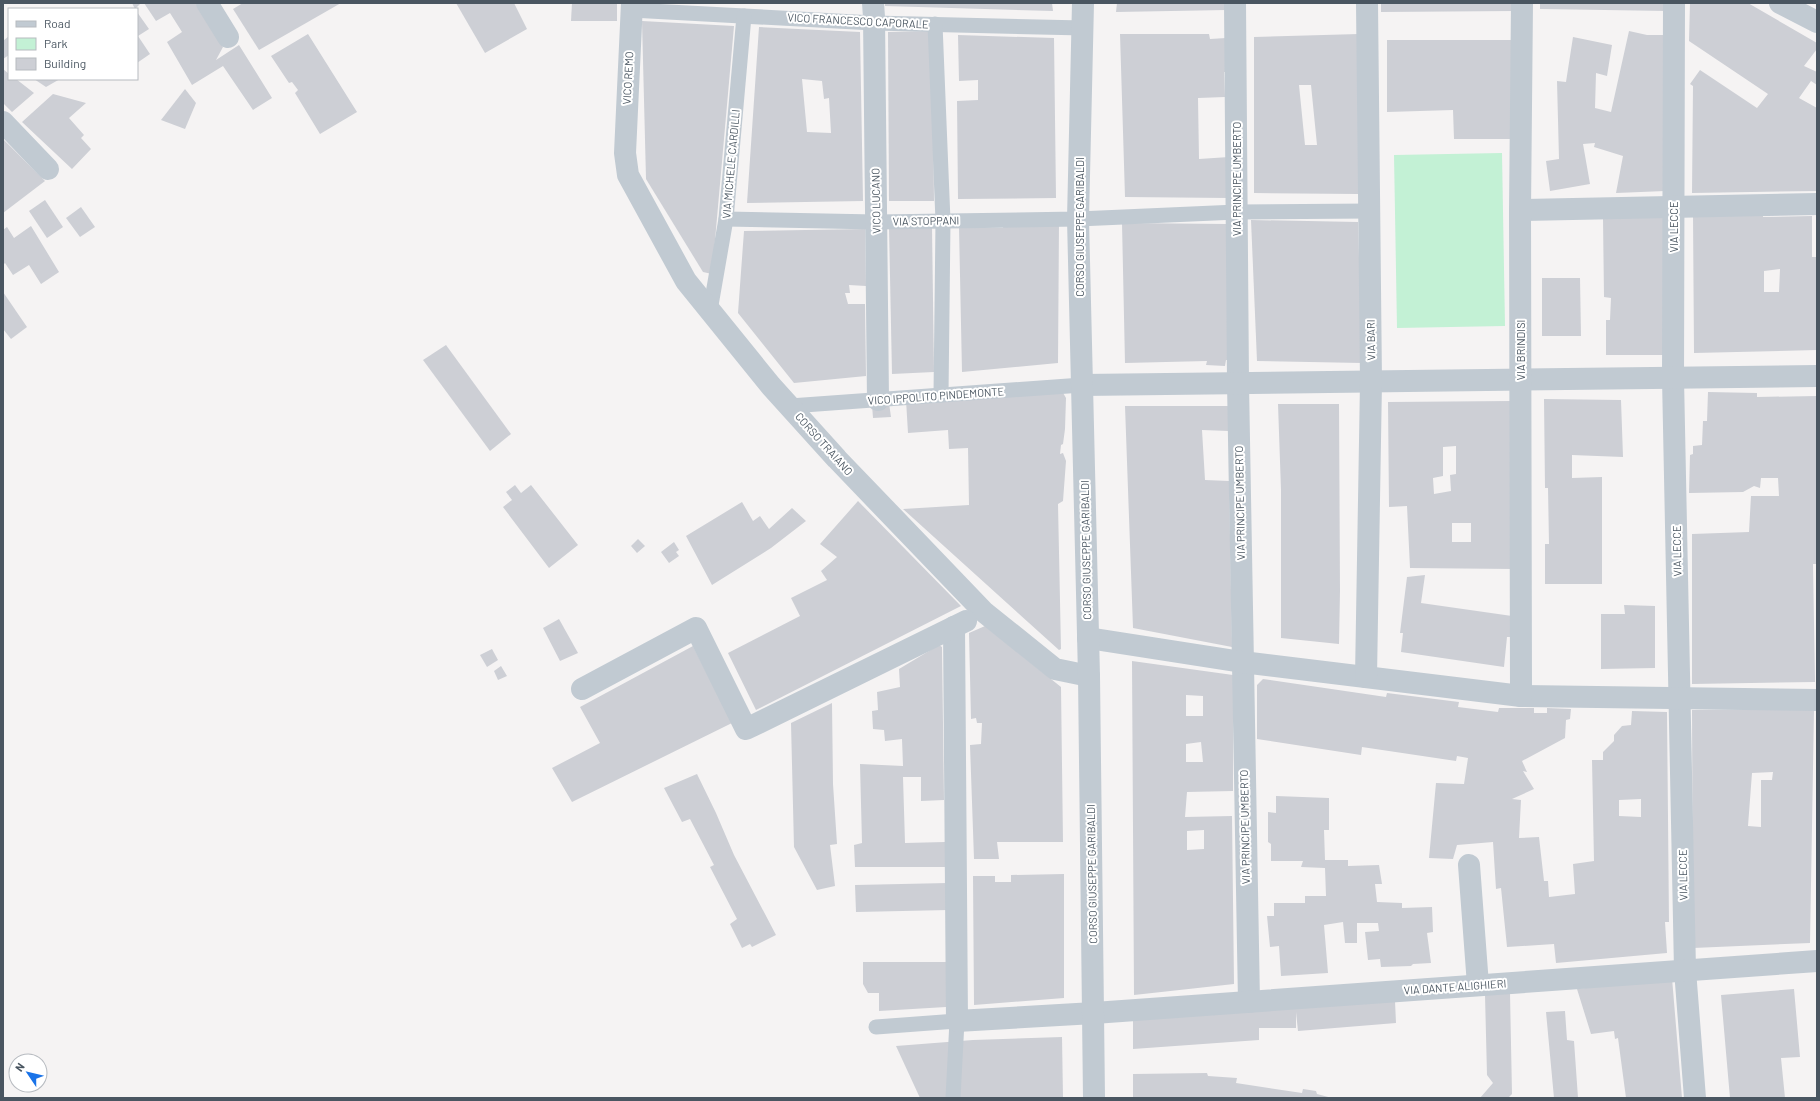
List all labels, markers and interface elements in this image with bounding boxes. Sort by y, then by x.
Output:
legend [8,8,138,80]
street label: VICO FRANCESCO CAPORALE [787,10,929,31]
text: Road [44,16,71,30]
text: Park [44,36,68,50]
street label: VICO REMO [620,51,635,105]
text: Building [44,56,86,70]
street label: VIA MICHELE CARDILLI [719,109,742,219]
street label: VIA PRINCIPE UMBERTO [1230,122,1243,236]
street label: CORSO GIUSEPPE GARIBALDI [1073,157,1086,297]
street label: VICO LUCANO [868,168,883,234]
street label: VIA LECCE [1667,201,1680,253]
street label: VIA STOPPANI [893,213,959,228]
street label: VIA BARI [1364,319,1377,361]
street label: VIA BRINDISI [1514,320,1527,380]
street label: VICO IPPOLITO PINDEMONTE [867,384,1005,407]
street label: CORSO TRAIANO [793,410,856,478]
street label: VIA PRINCIPE UMBERTO [1232,446,1247,560]
street label: CORSO GIUSEPPE GARIBALDI [1078,480,1093,620]
street label: VIA LECCE [1670,525,1683,577]
street label: VIA PRINCIPE UMBERTO [1237,770,1252,884]
street label: CORSO GIUSEPPE GARIBALDI [1084,804,1099,944]
street label: VIA LECCE [1676,849,1689,901]
street label: VIA DANTE ALIGHIERI [1403,976,1507,997]
north arrow [8,1053,48,1093]
text: N [12,1060,27,1074]

